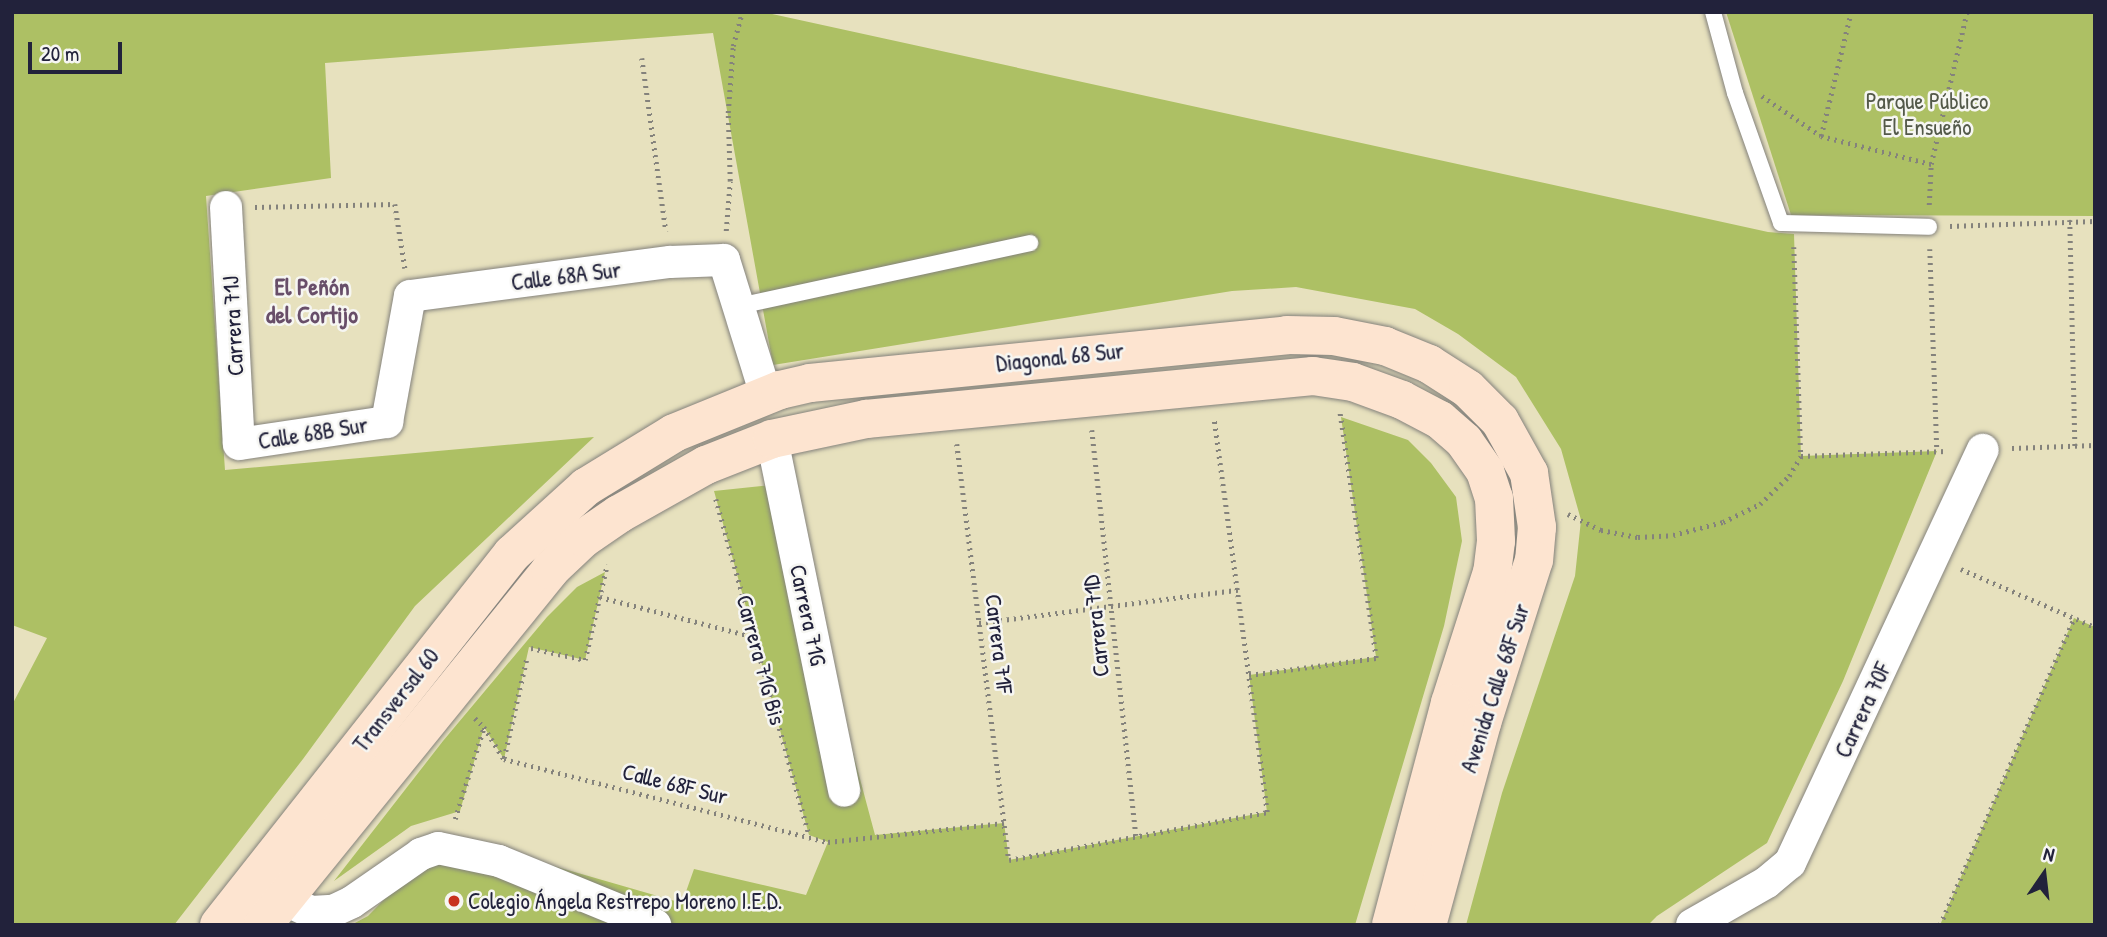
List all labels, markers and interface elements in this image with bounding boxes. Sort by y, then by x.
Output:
scale bar [32,28,126,72]
text: 20 m [41,39,79,68]
park label: Parque Público El Ensueño [1866,87,1988,141]
street label: Calle 68A Sur [510,256,622,296]
district label: El Peñón del Cortijo [266,273,358,329]
street label: Carrera 71J [217,275,249,377]
street label: Diagonal 68 Sur [995,337,1125,377]
street label: Calle 68B Sur [256,411,370,455]
street label: Carrera 71G [784,562,832,668]
street label: Carrera 71D [1077,574,1115,678]
street label: Carrera 71G Bis [730,592,792,728]
street label: Carrera 71F [979,593,1019,695]
street label: Avenida Calle 68F Sur [1455,600,1535,776]
street label: Transversal 60 [347,643,445,757]
street label: Carrera 70F [1829,658,1897,762]
street label: Calle 68F Sur [619,758,731,810]
north arrow [2009,839,2079,909]
text: N [2041,840,2057,867]
place label: Colegio Ángela Restrepo Moreno I.E.D. [468,887,782,915]
marker: Colegio Ángela Restrepo Moreno I.E.D. [446,893,462,909]

